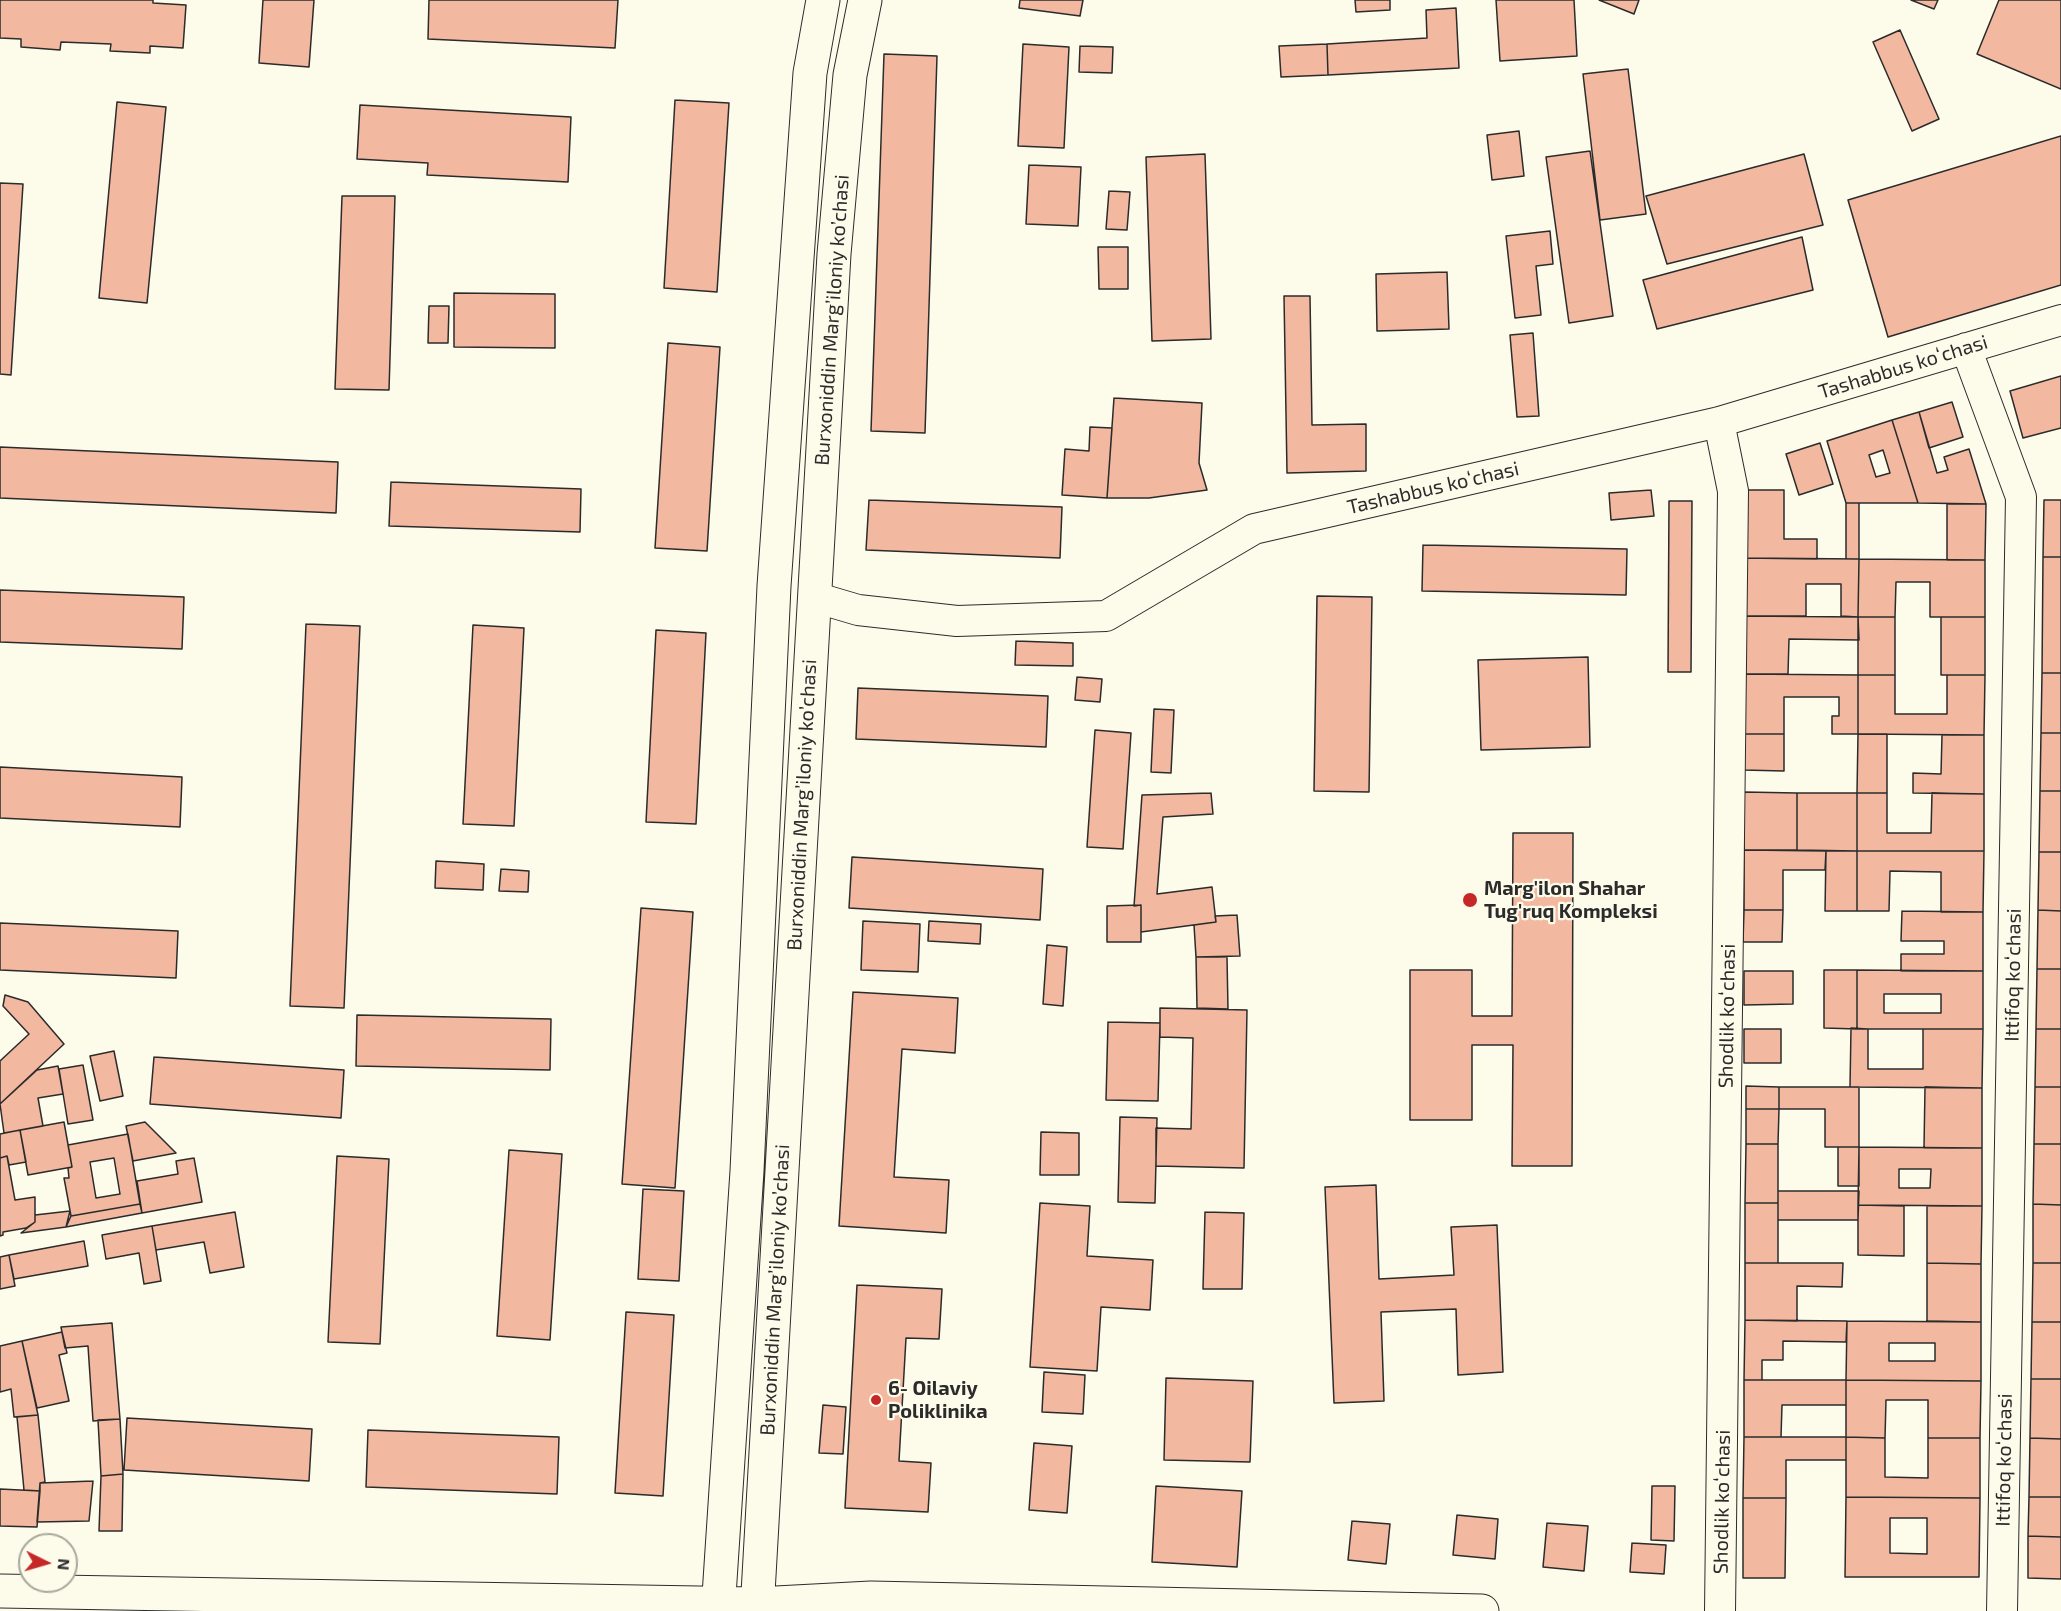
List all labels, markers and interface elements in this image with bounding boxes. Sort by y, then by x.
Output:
street label: Burxoniddin Marg’iloniy ko’chasi [810,174,854,466]
street label: Tashabbus koʻchasi [1816,330,1990,404]
street label: Tashabbus koʻchasi [1345,457,1521,519]
street label: Burxoniddin Marg’iloniy ko’chasi [782,659,822,951]
place label: Marg'ilon Shahar Tug'ruq Kompleksi [1484,876,1658,923]
marker: Marg'ilon Shahar Tug'ruq Kompleksi [1461,891,1479,909]
street label: Ittifoq koʻchasi [2000,908,2026,1042]
street label: Shodlik koʻchasi [1714,944,1740,1088]
street label: Burxoniddin Marg’iloniy ko’chasi [755,1144,795,1436]
place label: 6- Oilaviy Poliklinika [888,1376,988,1423]
marker: 6- Oilaviy Poliklinika [869,1393,883,1407]
street label: Ittifoq koʻchasi [1991,1393,2017,1527]
street label: Shodlik koʻchasi [1709,1430,1735,1574]
north arrow [18,1533,78,1593]
text: N [54,1558,74,1571]

